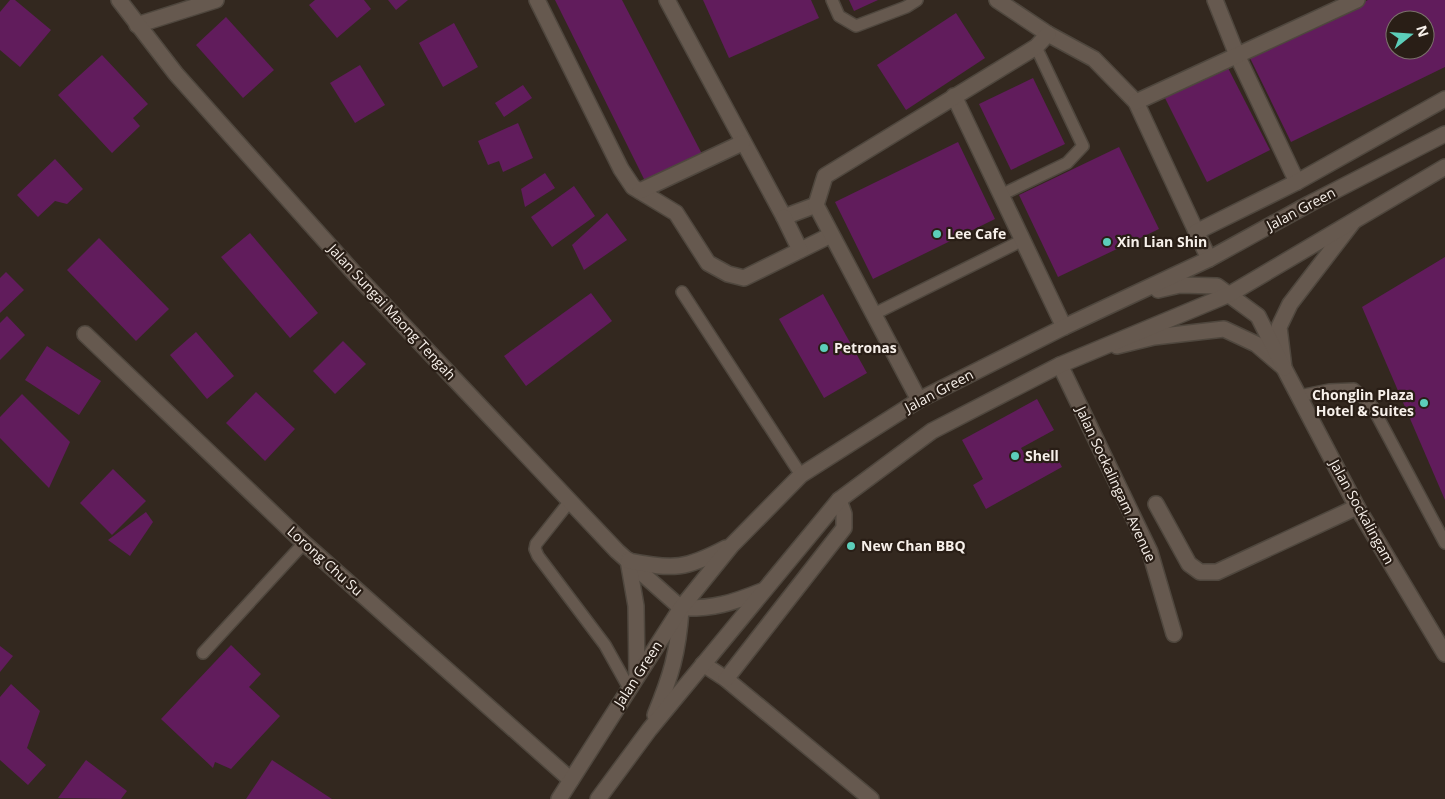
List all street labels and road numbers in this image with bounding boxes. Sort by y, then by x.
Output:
street label: Jalan Green [1261,182,1338,236]
street label: Jalan Sungai Maong Tengah [323,238,460,384]
street label: Jalan Green [899,364,976,418]
street label: Jalan Sockalingam Avenue [1071,401,1161,565]
street label: Jalan Sockalingam [1325,454,1399,568]
street label: Lorong Chu Su [283,522,367,600]
street label: Jalan Green [608,637,666,712]

